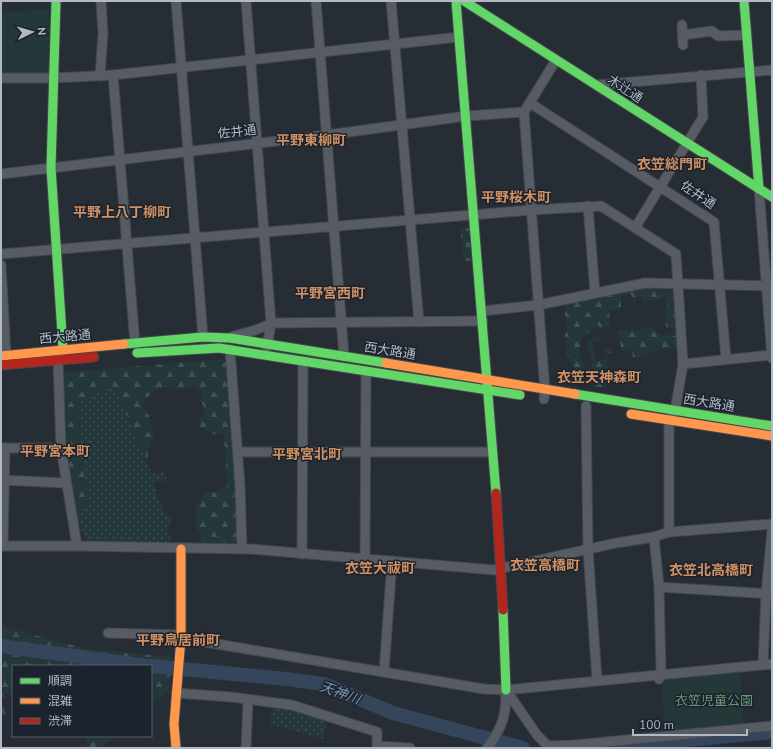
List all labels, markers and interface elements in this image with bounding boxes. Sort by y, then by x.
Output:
north arrow [12,12,52,52]
text: N [34,26,49,36]
street label: 木辻通 [604,71,646,107]
street label: 佐井通 [217,121,257,143]
district label: 平野東柳町 [276,131,346,150]
district label: 衣笠総門町 [637,155,707,174]
street label: 佐井通 [677,177,719,213]
district label: 平野桜木町 [481,188,551,207]
district label: 平野上八丁柳町 [73,203,171,222]
district label: 平野宮西町 [295,284,365,303]
street label: 西大路通 [38,326,92,348]
street label: 西大路通 [363,338,417,364]
district label: 衣笠天神森町 [557,368,641,387]
street label: 西大路通 [682,390,736,416]
district label: 平野宮本町 [20,442,90,461]
district label: 平野宮北町 [272,445,342,464]
district label: 衣笠高橋町 [510,556,580,575]
district label: 衣笠大祓町 [345,559,415,578]
district label: 衣笠北高橋町 [669,561,753,580]
district label: 平野鳥居前町 [136,631,220,650]
legend [12,665,152,737]
text: 順調 [48,673,72,689]
water label: 天神川 [317,677,365,710]
park label: 衣笠児童公園 [675,692,753,710]
text: 混雑 [48,693,72,709]
scale bar [633,711,747,737]
text: 渋滞 [48,713,72,729]
text: 100 m [639,717,674,733]

